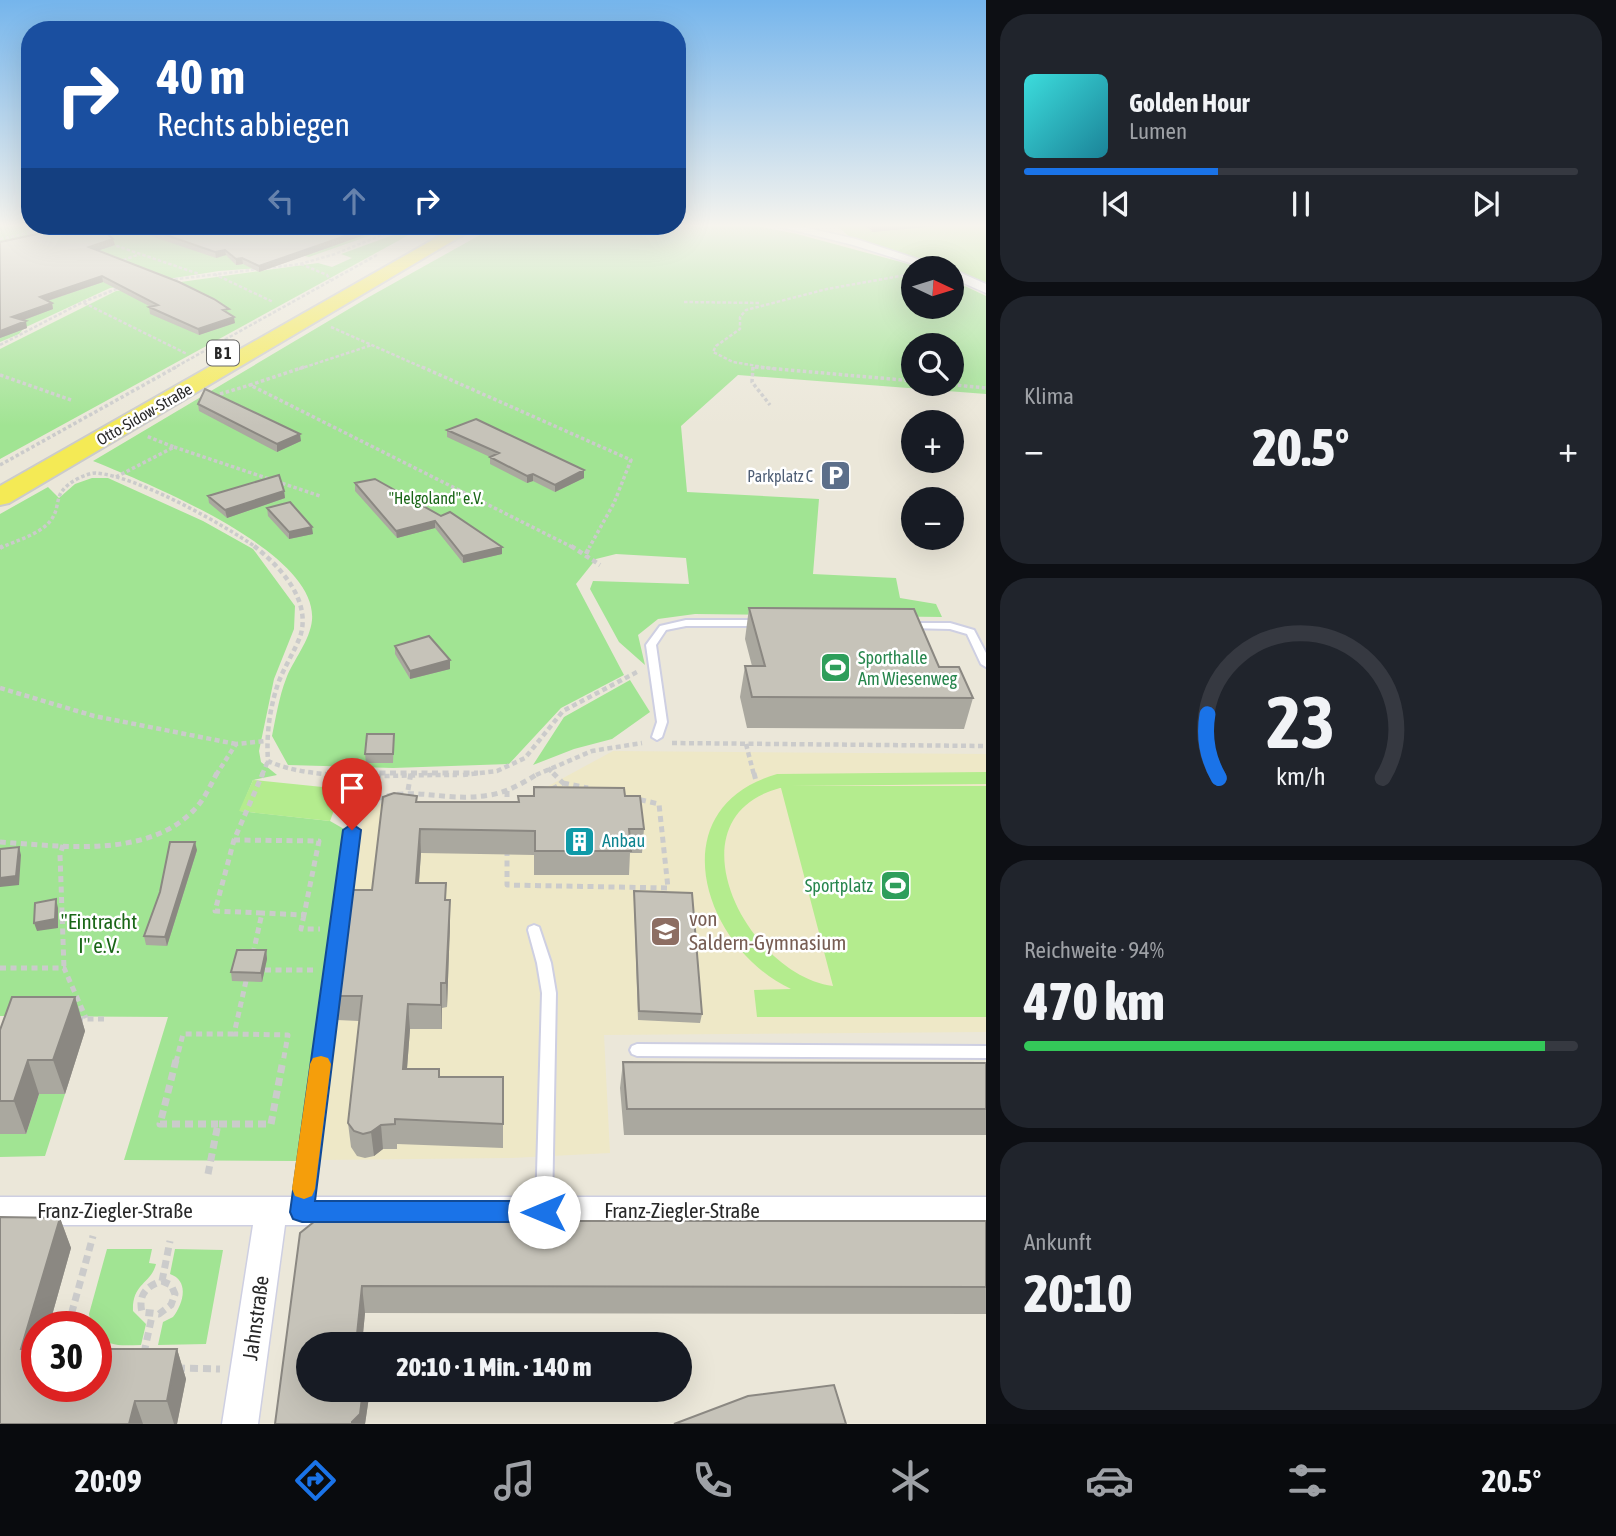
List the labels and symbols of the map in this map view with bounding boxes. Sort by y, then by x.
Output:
north arrow [901,256,964,318]
road number: B 1 [207,340,239,366]
street label: Otto-Sidow-Straße [93,380,195,448]
parking icon: Parkplatz C [819,459,853,493]
place label: Parkplatz C [747,467,813,486]
park label: "Helgoland" e.V. [389,489,483,508]
place label: Sporthalle Am Wiesenweg [858,647,958,689]
sports icon: Sporthalle Am Wiesenweg [818,651,852,685]
pin [322,758,382,830]
building icon: Anbau [562,824,596,858]
place label: Anbau [602,830,645,851]
sports icon: Sportplatz [879,869,913,903]
place label: Sportplatz [805,875,874,896]
place label: von Saldern-Gymnasium [689,906,846,954]
park label: "Eintracht I" e.V. [61,909,137,957]
school or university icon: von Saldern-Gymnasium [649,914,683,948]
position arrow [507,1175,581,1249]
street label: Franz-Ziegler-Straße [37,1198,193,1222]
street label: Franz-Ziegler-Straße [604,1198,760,1222]
street label: Jahnstraße [237,1274,273,1362]
speed limit sign: 30 [21,1311,112,1402]

